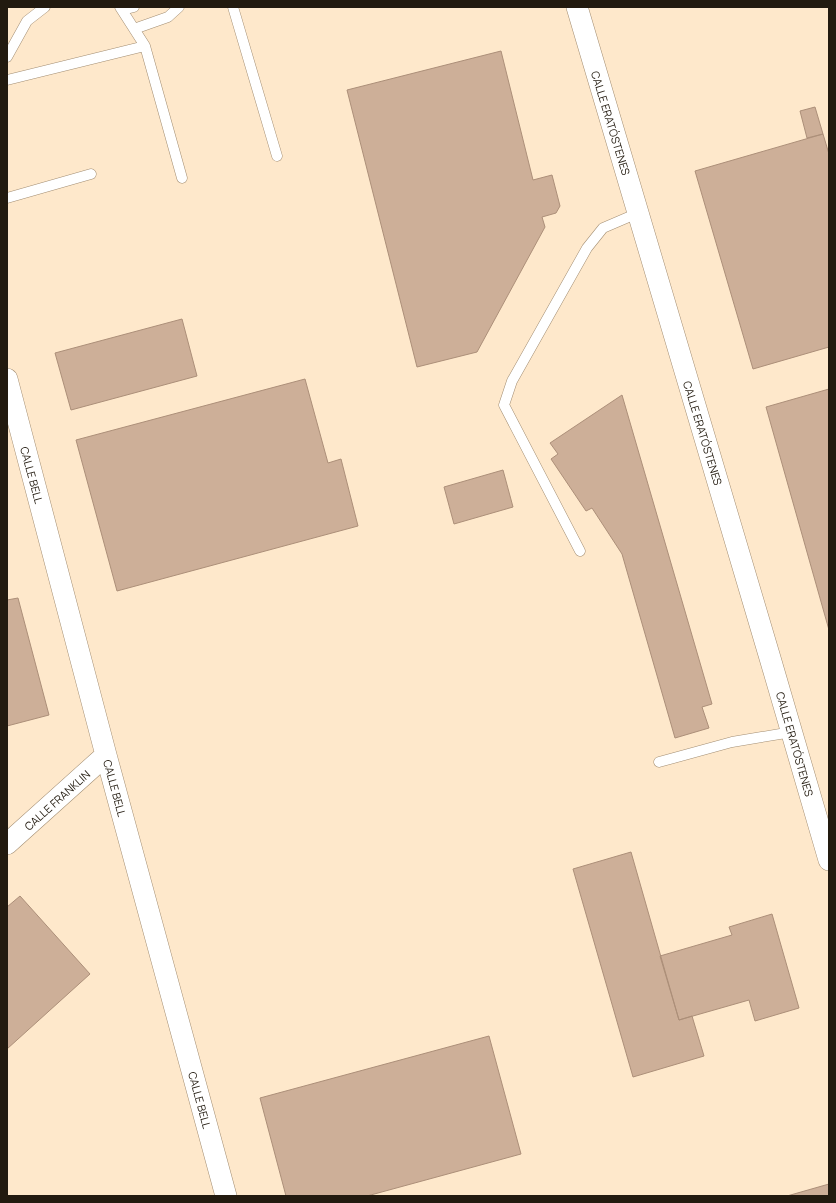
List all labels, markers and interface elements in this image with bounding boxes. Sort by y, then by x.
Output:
street label: CALLE ERATÓSTENES [588,69,634,177]
street label: CALLE ERATÓSTENES [680,379,726,487]
street label: CALLE BELL [17,445,47,506]
street label: CALLE ERATÓSTENES [773,690,817,798]
street label: CALLE BELL [100,758,130,819]
street label: CALLE FRANKLIN [21,766,93,834]
street label: CALLE BELL [185,1070,215,1131]

